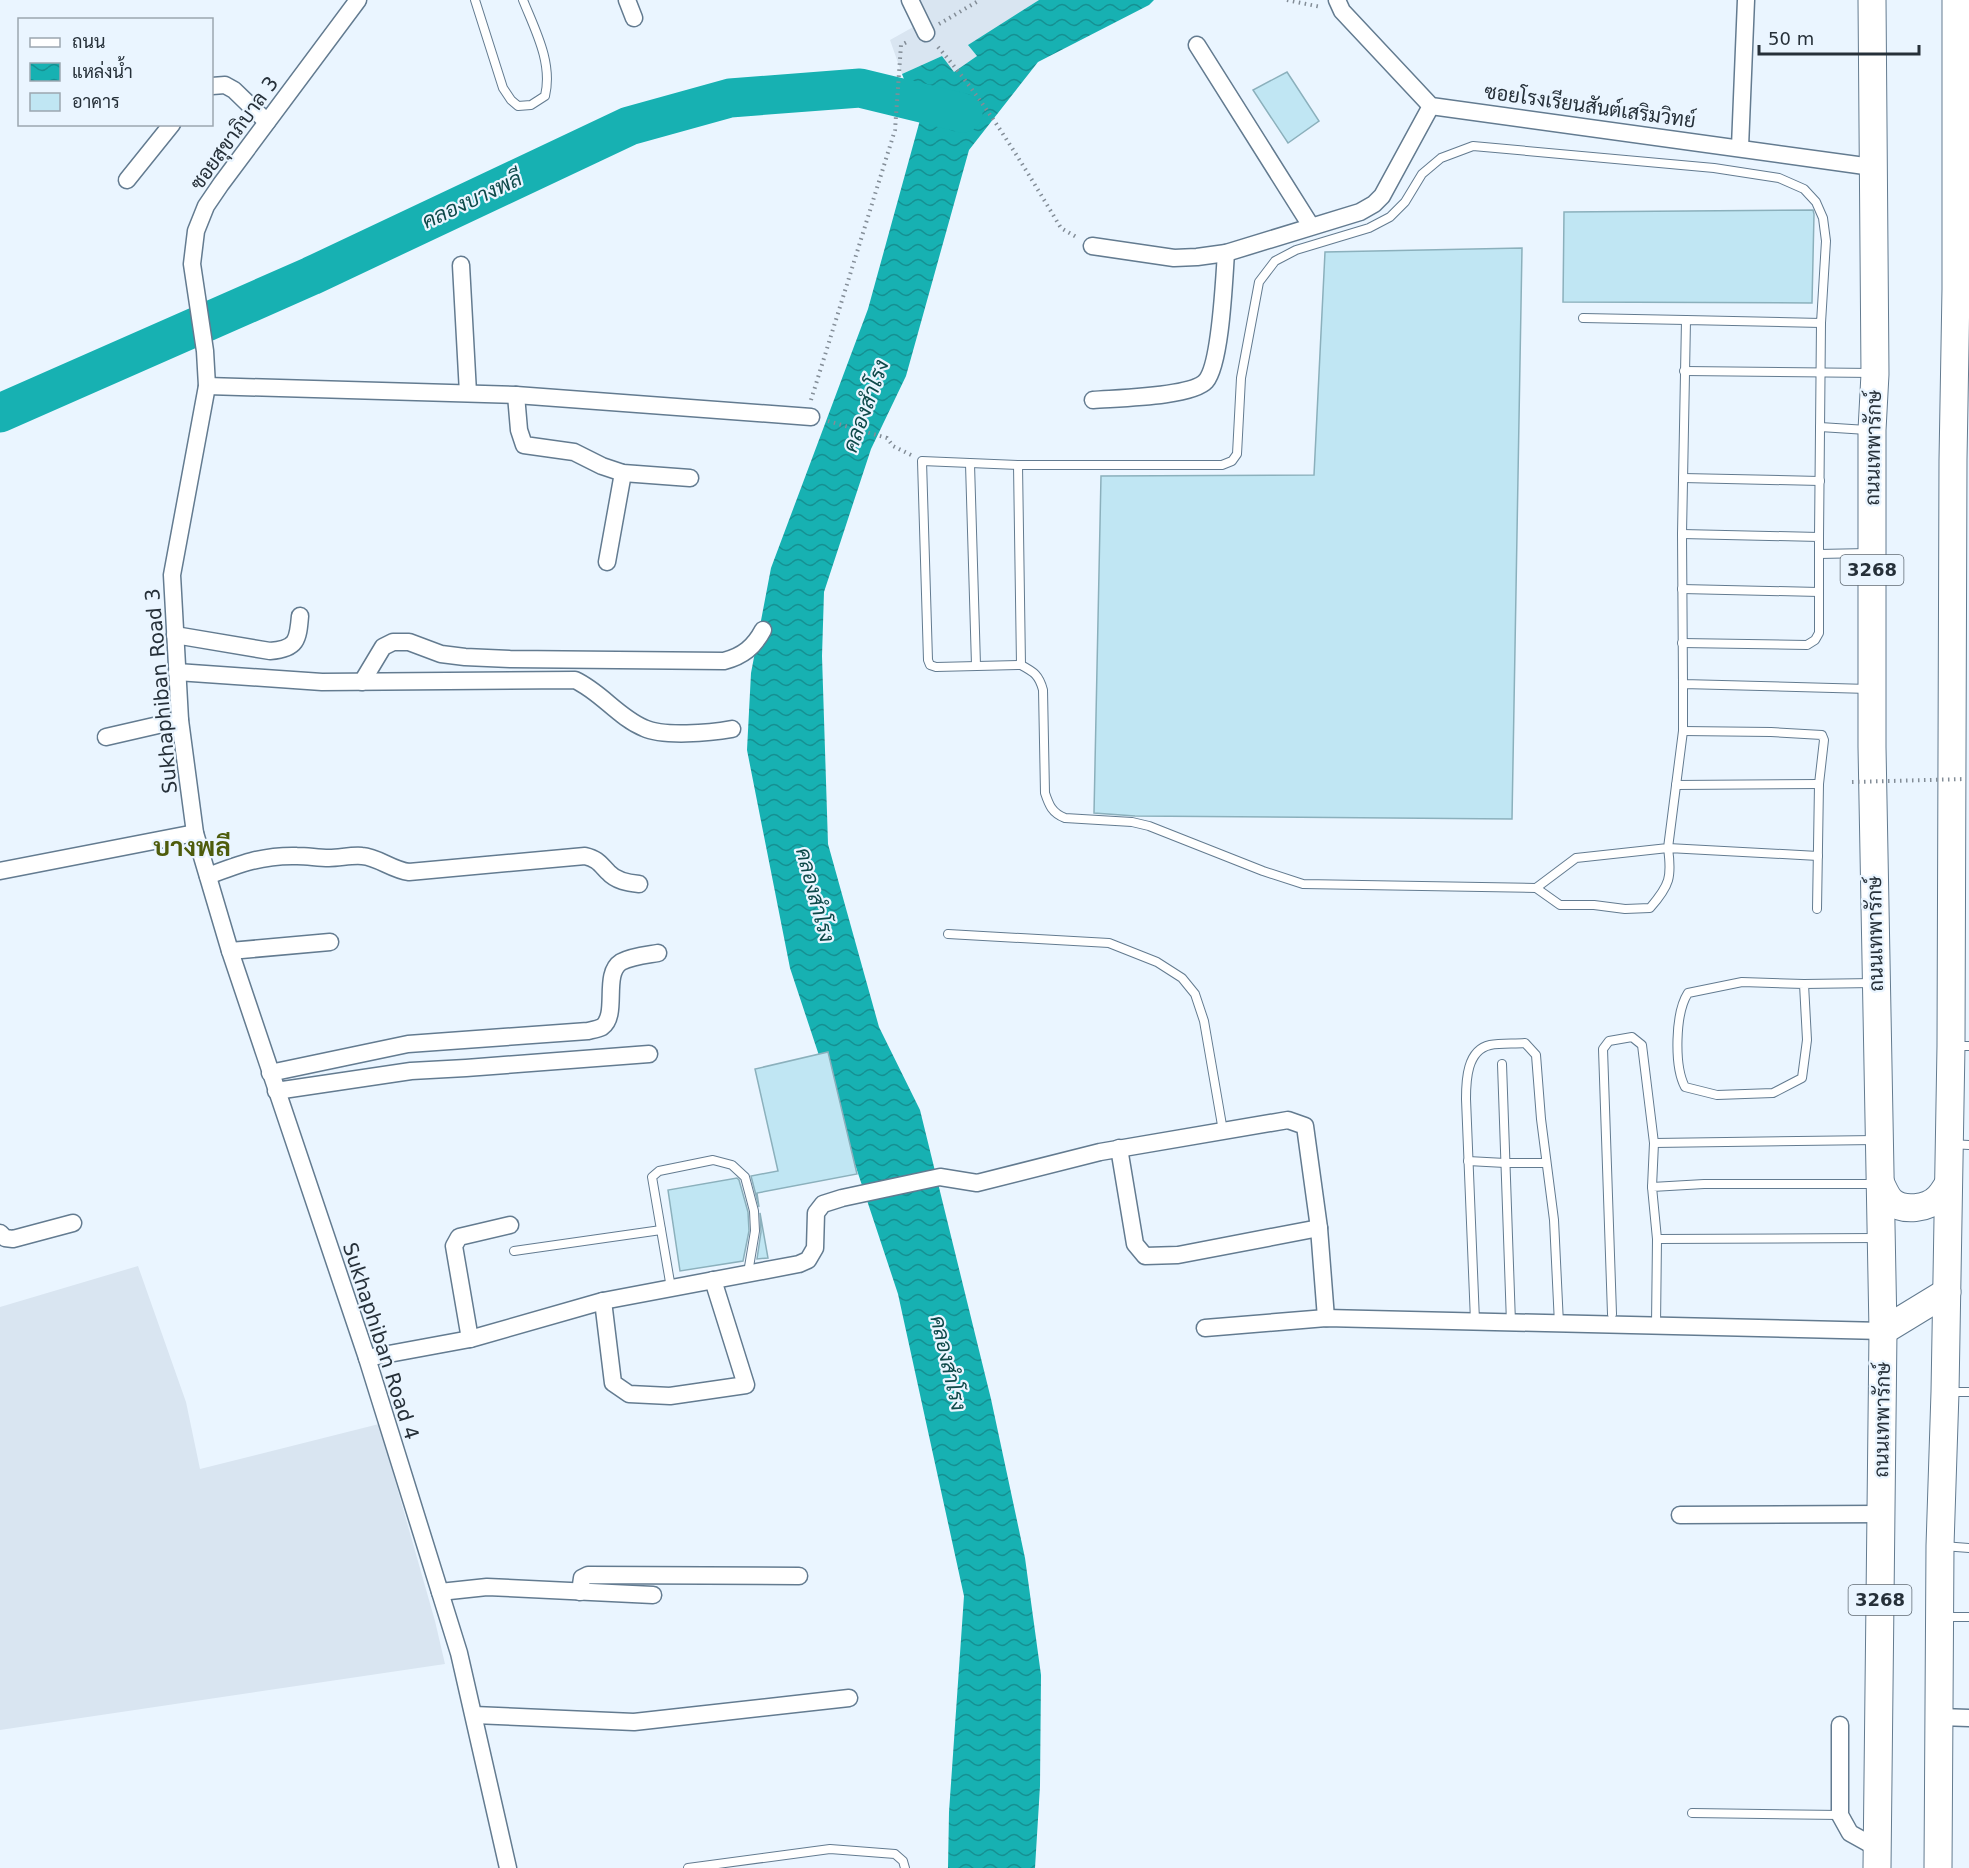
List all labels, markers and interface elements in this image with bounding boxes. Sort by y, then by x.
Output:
legend [18,18,213,126]
scale bar [1759,18,1920,56]
text: 50 m [1768,28,1814,49]
text: ถนน [72,31,105,52]
text: แหล่งน้ำ [72,56,133,82]
street label: ซอยสุขาภิบาล 3 [185,72,285,196]
street label: ซอยโรงเรียนสันต์เสริมวิทย์ [1483,77,1697,133]
text: อาคาร [72,91,120,112]
water label: คลองบางพลี [418,165,527,234]
water label: คลองสำโรง [837,356,894,456]
street label: ถนนเทพารักษ์ [1858,390,1886,506]
road number: 3268 [1840,555,1904,585]
street label: Sukhaphiban Road 3 [140,587,182,795]
district label: บางพลี [153,832,231,862]
water label: คลองสำโรง [791,845,840,945]
street label: ถนนเทพารักษ์ [1860,876,1888,992]
street label: Sukhaphiban Road 4 [338,1239,424,1443]
water label: คลองสำโรง [925,1313,972,1413]
street label: ถนนเทพารักษ์ [1867,1362,1895,1478]
road number: 3268 [1848,1585,1912,1615]

